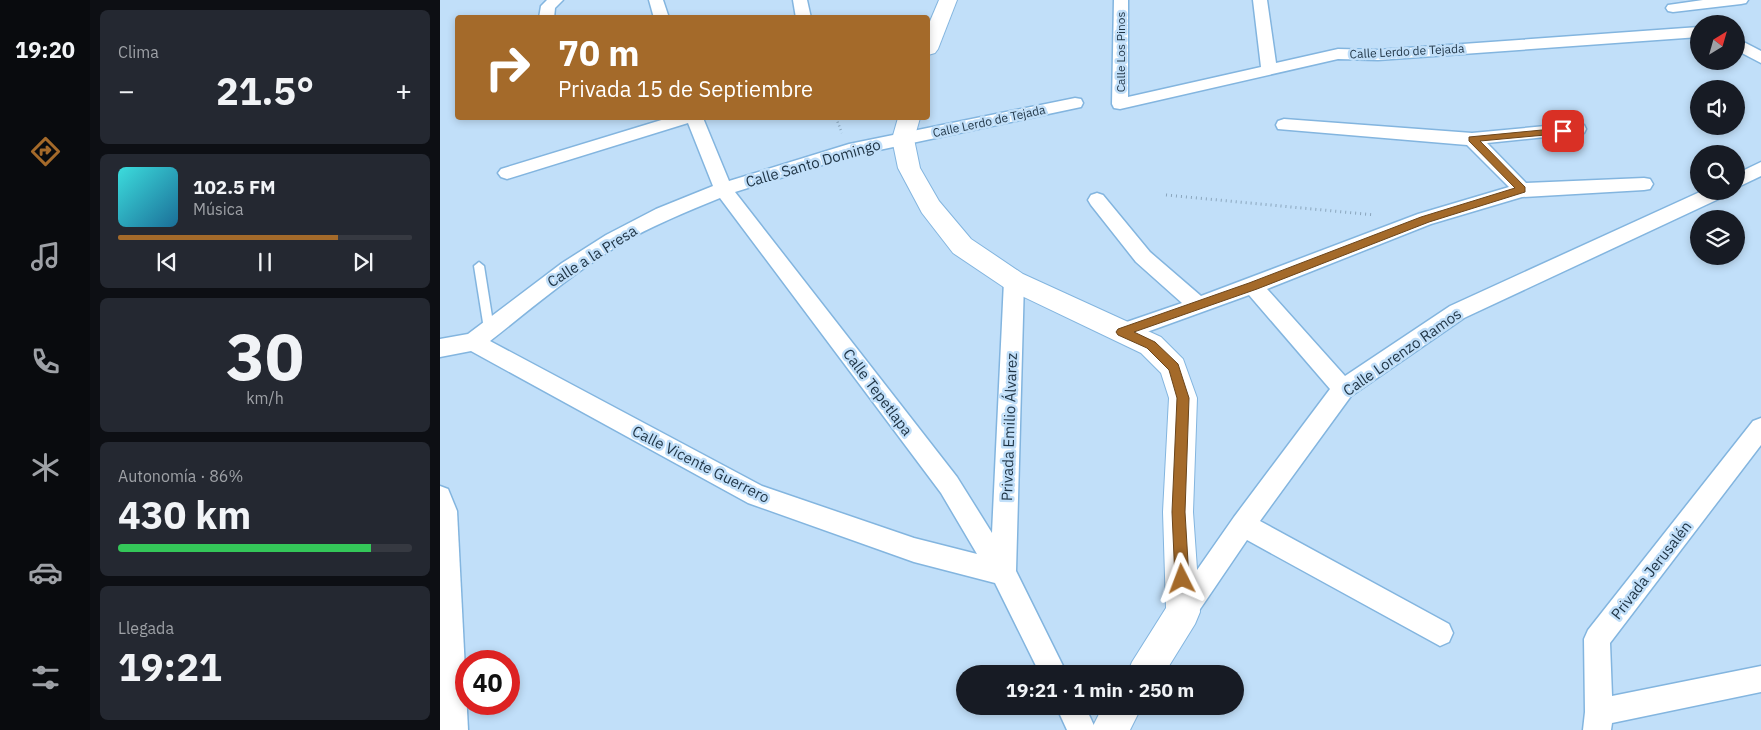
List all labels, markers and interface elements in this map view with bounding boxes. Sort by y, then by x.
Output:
street label: Calle Los Pinos [1113,12,1128,92]
north arrow [1690,15,1745,70]
map controls [1690,15,1745,265]
text: 70 m [558,30,640,76]
text: 19:20 [15,35,75,64]
icon: right [475,35,540,100]
street label: Calle Lerdo de Tejada [1349,40,1465,61]
text: Clima [118,42,159,62]
text: 21.5° [216,66,314,115]
text: − [118,72,135,109]
text: + [395,72,412,109]
text: Privada 15 de Septiembre [558,74,813,103]
button: sound [1690,80,1745,135]
street label: Calle Lerdo de Tejada [931,102,1047,140]
pin [1542,110,1584,152]
icon: arrive [1549,117,1577,145]
icon: directions [28,134,63,169]
street label: Calle Santo Domingo [743,135,883,191]
button: search [1690,145,1745,200]
text: 102.5 FM [193,175,276,199]
text: Música [193,199,243,219]
button: layers [1690,210,1745,265]
street label: Calle a la Presa [544,221,640,291]
icon: music [28,239,63,274]
icon: previous [153,248,181,276]
icon: pause [251,248,279,276]
icon: next [349,248,377,276]
street label: Calle Lorenzo Ramos [1339,304,1465,400]
text: 30 [226,313,304,398]
icon: phone [28,344,63,379]
street label: Calle Tepetlapa [839,345,917,439]
street label: Privada Emilio Álvarez [997,352,1021,501]
text: km/h [246,388,284,408]
street label: Calle Vicente Guerrero [629,421,773,507]
icon: climate [28,450,63,485]
text: Autonomía · 86% [118,466,243,486]
text: 430 km [118,490,251,539]
street label: Privada Jerusalén [1607,517,1695,623]
position arrow [1155,552,1207,604]
icon: car [28,555,63,590]
text: Llegada [118,618,174,638]
text: 19:21 [118,642,222,691]
speed limit sign: 40 [455,650,520,715]
icon: filters [28,660,63,695]
text: 19:21 · 1 min · 250 m [1006,678,1194,702]

